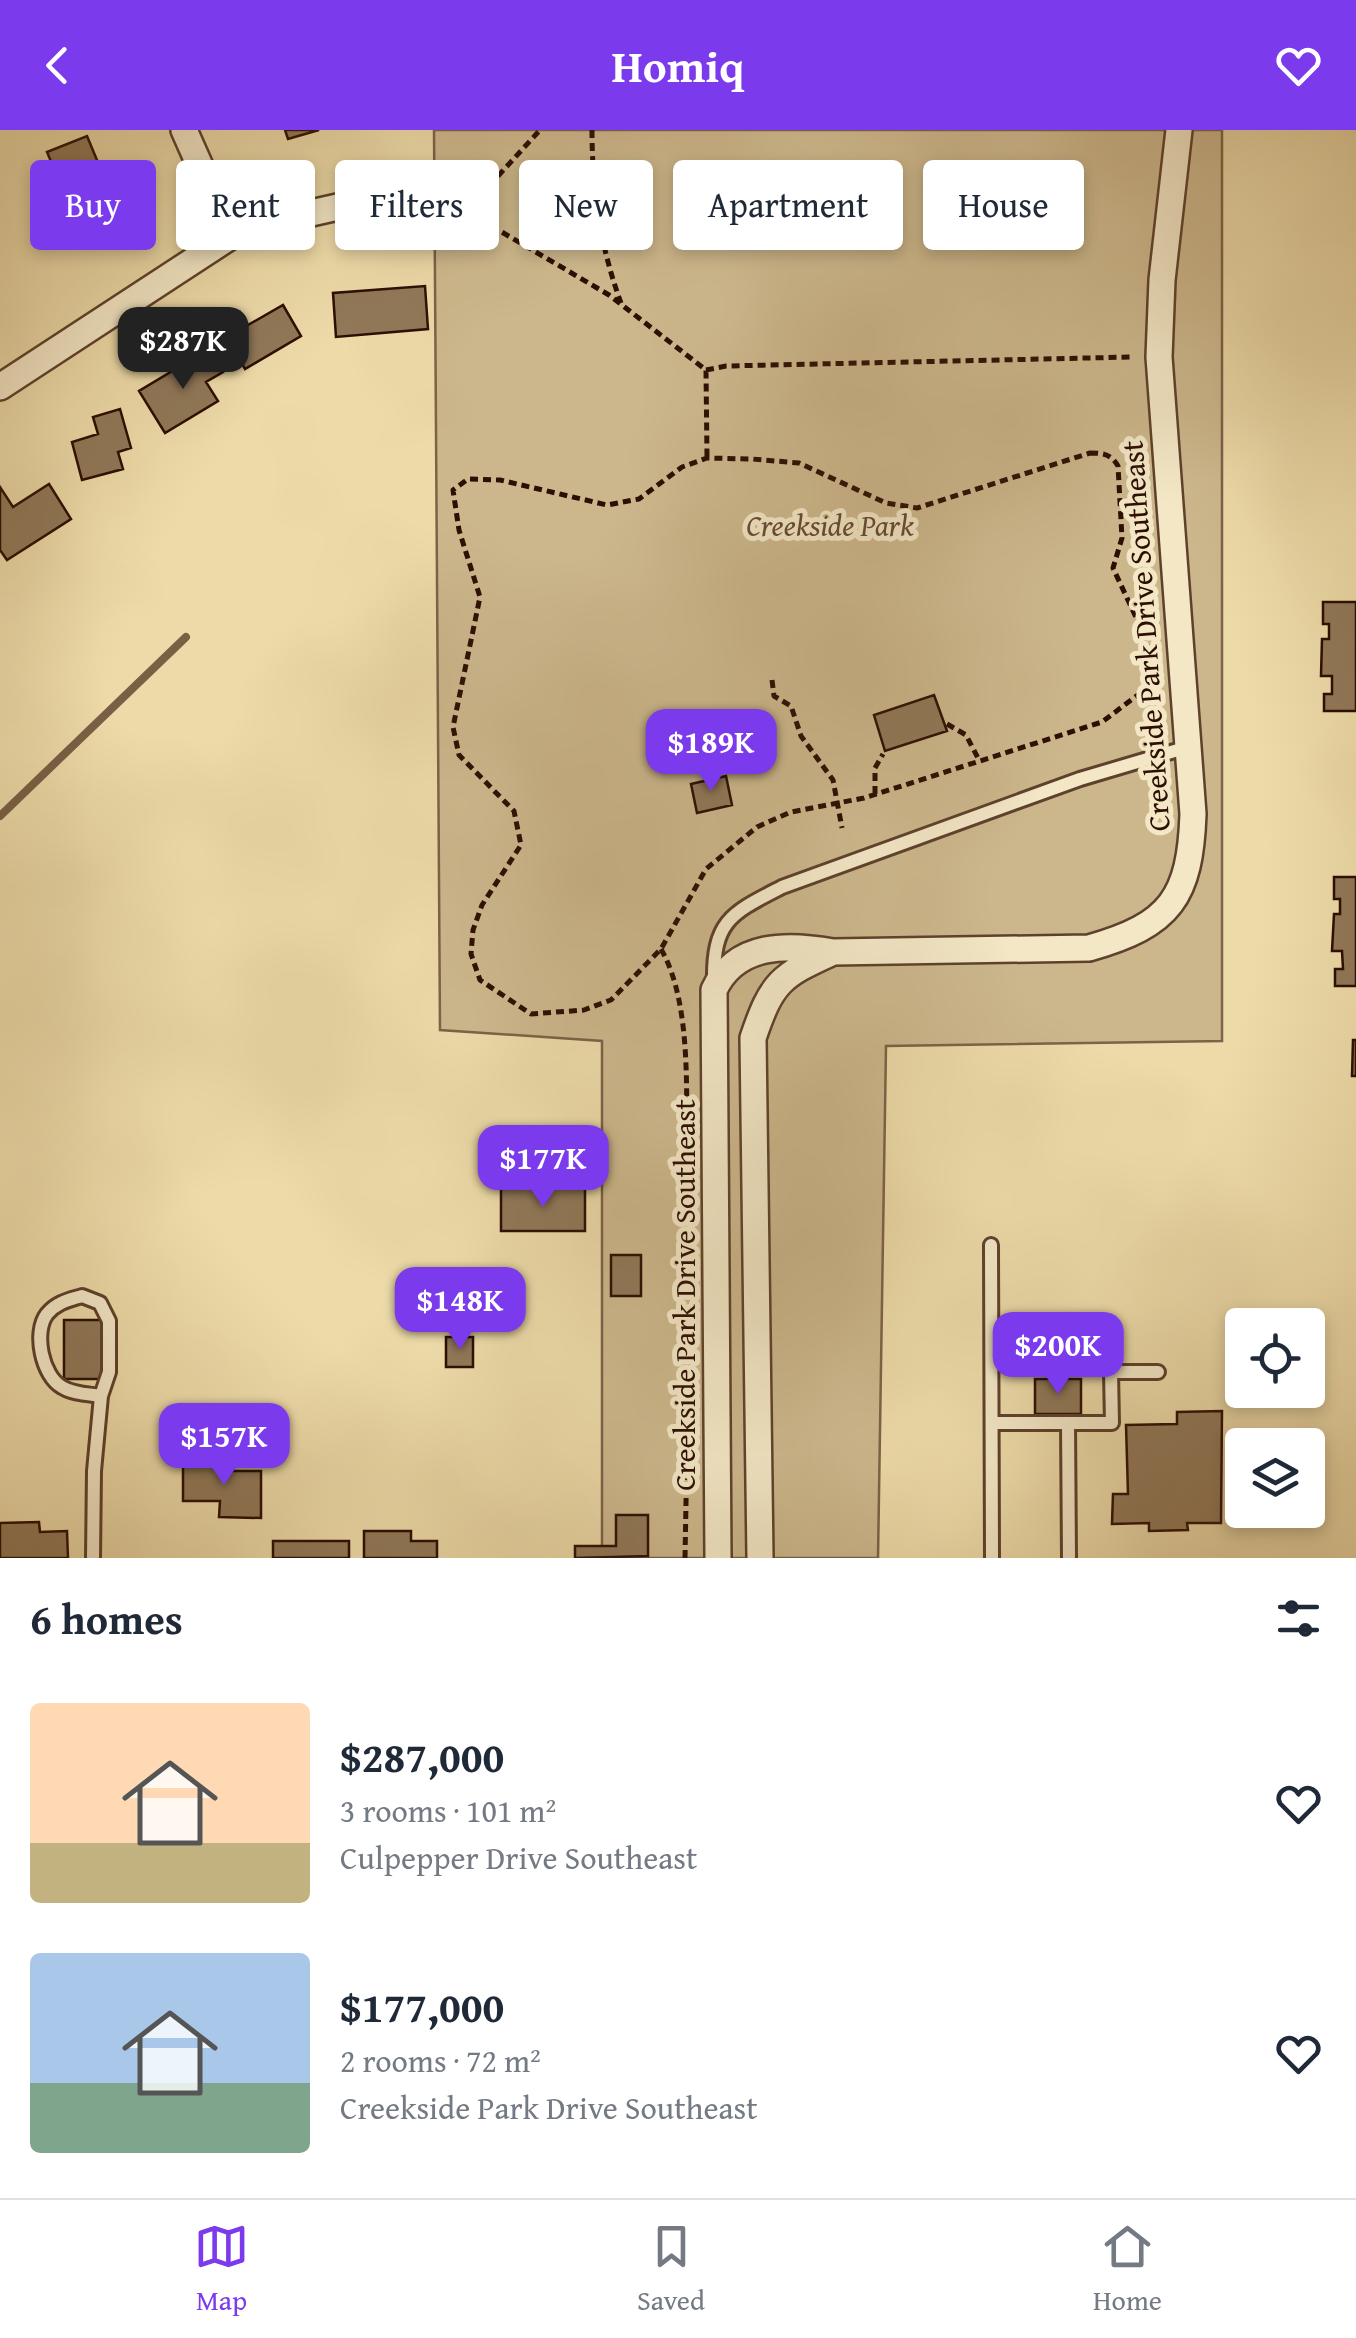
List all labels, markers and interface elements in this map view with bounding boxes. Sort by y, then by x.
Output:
text: Homiq [612,33,744,98]
icon: back [30,38,85,93]
icon: heart [1271,38,1326,93]
chip: Buy [30,160,156,250]
chip: Rent [176,160,315,250]
chip: Filters [335,160,499,250]
chip: New [519,160,653,250]
chip: Apartment [673,160,903,250]
chip: House [923,160,1084,250]
pin: $287K [113,307,253,392]
text: $287K [140,316,226,363]
street label: Creekside Park Drive Southeast [1109,439,1181,833]
park label: Creekside Park [746,503,914,547]
pin: $189K [641,709,781,794]
text: $189K [668,718,754,765]
street label: Creekside Park Drive Southeast [662,1099,706,1491]
pin: $177K [473,1125,613,1210]
text: $177K [500,1134,586,1181]
pin: $148K [390,1267,530,1352]
text: $148K [417,1276,503,1323]
map controls [1225,1308,1325,1528]
button: locate [1225,1308,1325,1408]
pin: $200K [988,1312,1128,1397]
text: $200K [1015,1321,1101,1368]
pin: $157K [154,1403,294,1488]
text: $157K [181,1412,267,1459]
button: layers [1225,1428,1325,1528]
text: 6 homes [30,1588,183,1649]
icon: filters [1271,1591,1326,1646]
text: $287,000 [340,1726,504,1787]
icon: home [110,1743,230,1863]
icon: heart [1271,1776,1326,1831]
text: 3 rooms · 101 m² [340,1787,556,1834]
text: Culpepper Drive Southeast [340,1834,697,1881]
text: $177,000 [340,1976,504,2037]
icon: home [110,1993,230,2113]
icon: heart [1271,2026,1326,2081]
text: 2 rooms · 72 m² [340,2037,541,2084]
text: Creekside Park Drive Southeast [340,2084,758,2131]
tab: Map [194,2219,249,2320]
tab: Saved [637,2219,705,2320]
tab: Home [1093,2219,1162,2320]

